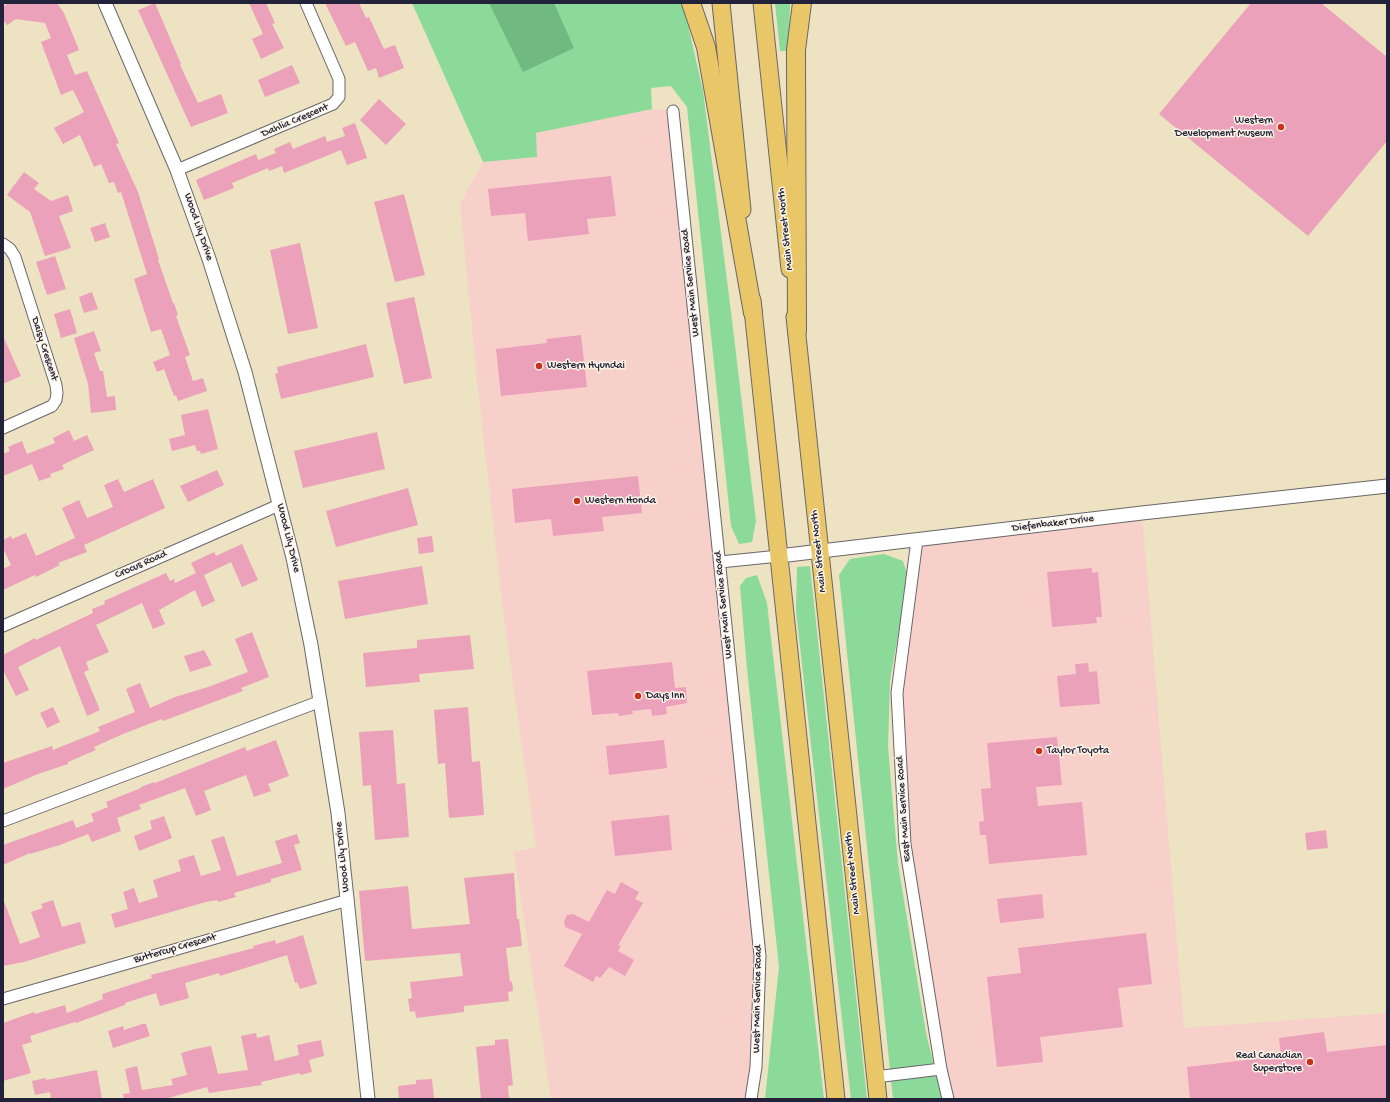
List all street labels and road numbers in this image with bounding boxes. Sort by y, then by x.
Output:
street label: Dahlia Crescent [260,101,330,141]
street label: Main Street North [775,187,797,271]
street label: Wood Lily Drive [180,191,216,263]
street label: West Main Service Road [679,229,703,337]
street label: Daisy Crescent [27,315,61,383]
street label: Wood Lily Drive [273,502,303,574]
street label: Main Street North [808,509,830,593]
street label: Diefenbaker Drive [1011,512,1095,536]
street label: Crocus Road [113,548,169,582]
street label: West Main Service Road [712,551,736,659]
street label: East Main Service Road [894,756,914,862]
street label: Wood Lily Drive [333,821,353,893]
street label: Main Street North [842,831,864,915]
street label: Buttercup Crescent [132,931,218,967]
street label: West Main Service Road [750,945,766,1053]

